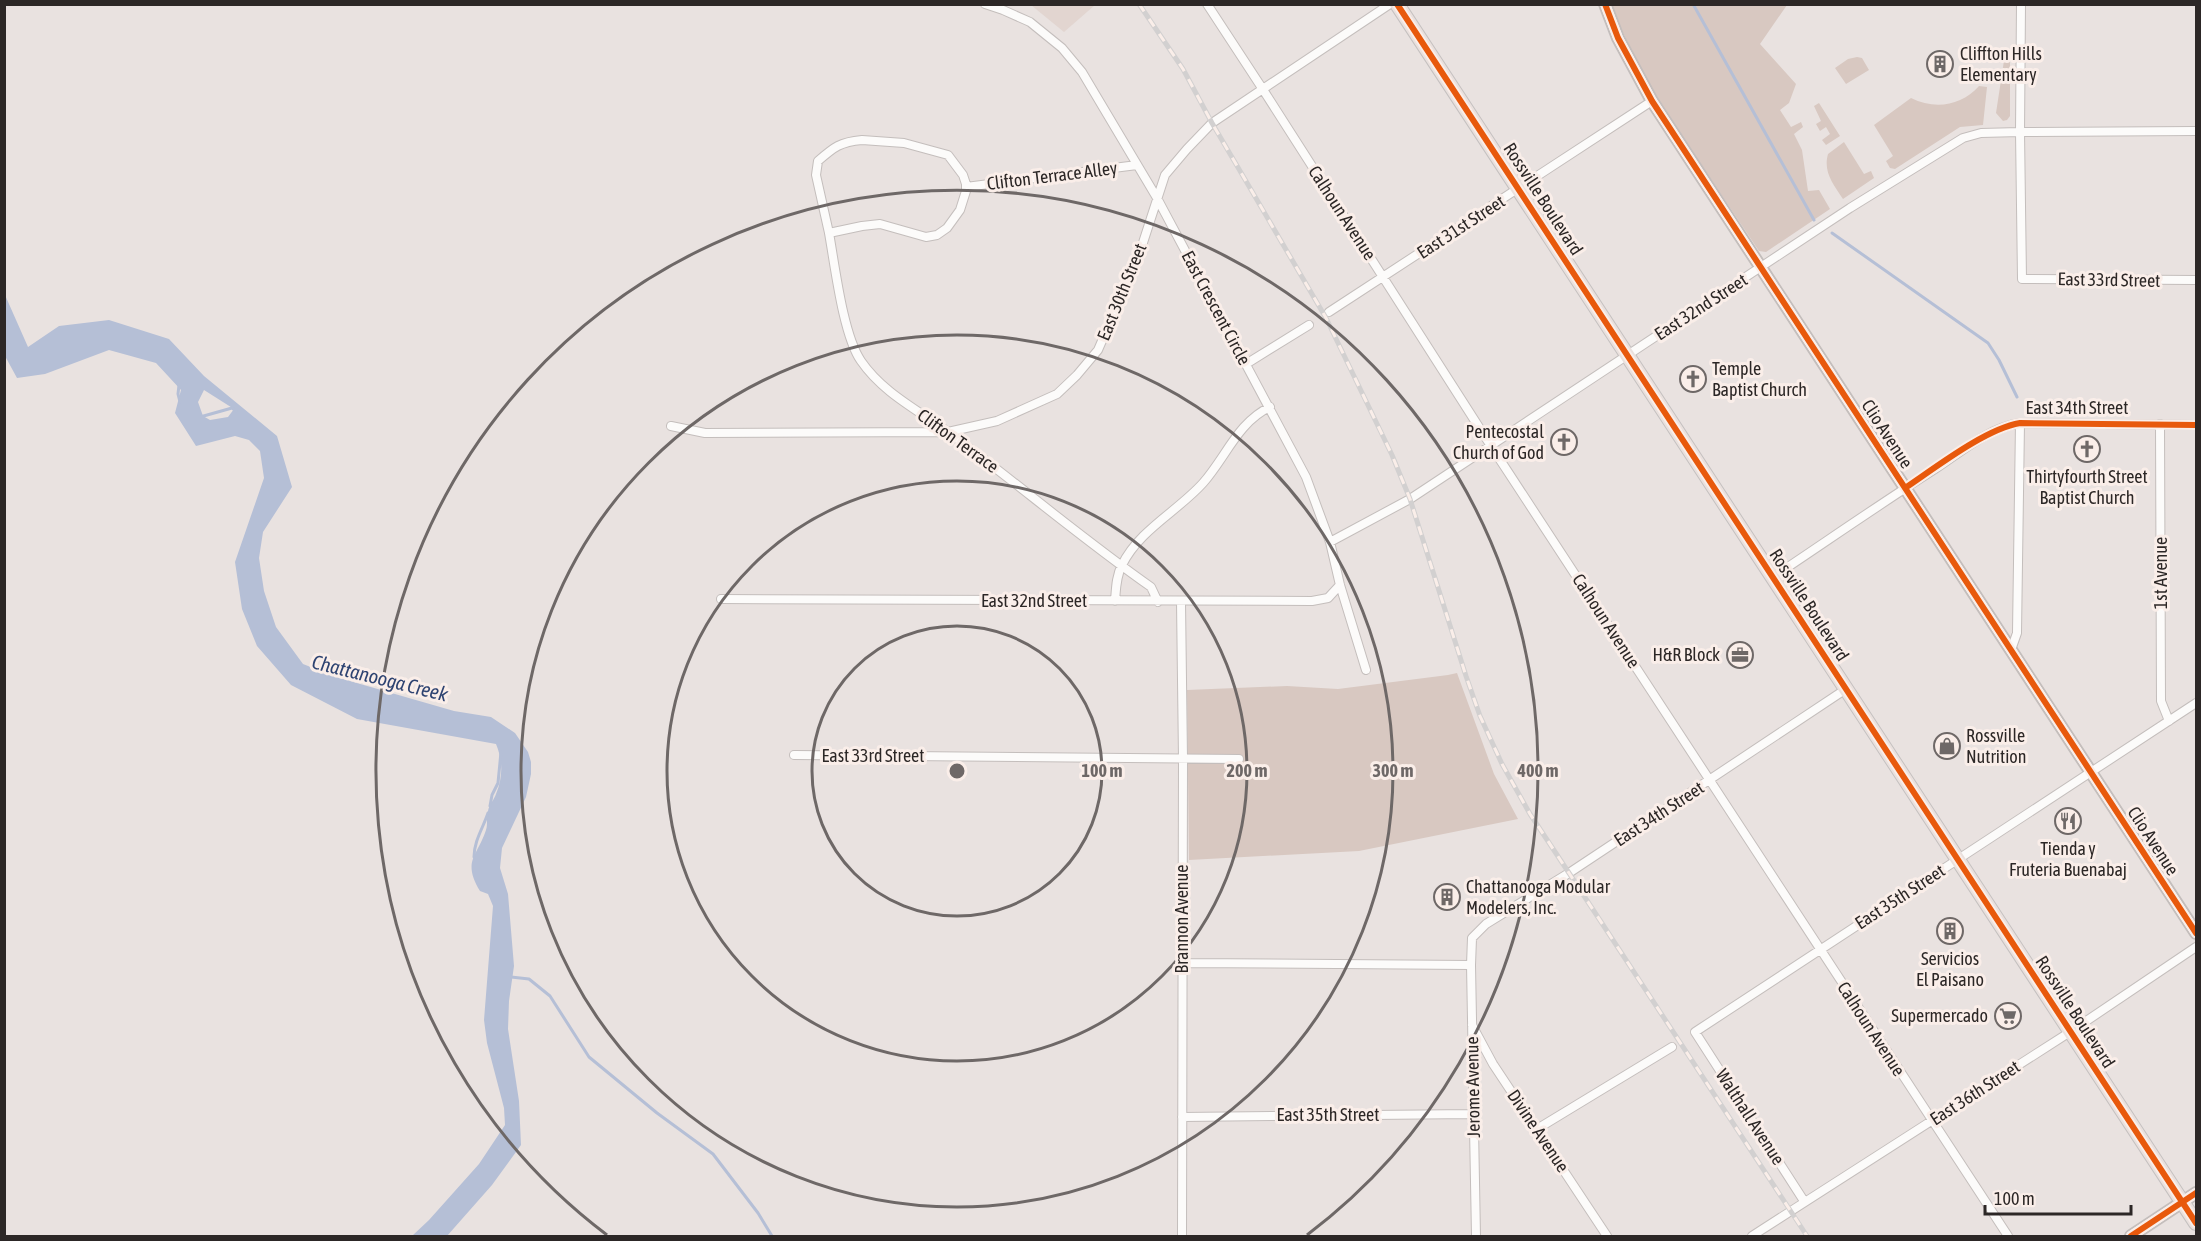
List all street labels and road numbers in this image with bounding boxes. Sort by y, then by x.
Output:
street label: Rossville Boulevard [1499,139,1587,259]
street label: Clifton Terrace Alley [986,157,1118,194]
street label: Calhoun Avenue [1304,162,1381,264]
street label: East 31st Street [1413,190,1509,263]
street label: East 30th Street [1093,240,1151,343]
street label: East Crescent Circle [1178,247,1255,368]
street label: East 33rd Street [2057,268,2161,291]
street label: East 32nd Street [1650,269,1751,344]
street label: Clio Avenue [1857,395,1917,472]
street label: East 34th Street [2026,397,2128,418]
street label: Clifton Terrace [914,404,1003,477]
street label: 1st Avenue [2150,537,2171,609]
street label: Rossville Boulevard [1765,545,1853,665]
street label: Calhoun Avenue [1568,570,1645,672]
street label: East 32nd Street [981,590,1087,611]
street label: East 33rd Street [822,745,924,766]
street label: East 34th Street [1610,777,1708,850]
street label: Clio Avenue [2123,802,2183,879]
street label: East 35th Street [1851,860,1949,933]
street label: Brannon Avenue [1171,865,1192,973]
street label: Rossville Boulevard [2031,952,2119,1072]
street label: Calhoun Avenue [1833,978,1910,1080]
street label: Jerome Avenue [1461,1036,1484,1138]
street label: East 36th Street [1926,1056,2024,1129]
street label: Walthall Avenue [1712,1065,1789,1168]
street label: Divine Avenue [1503,1085,1574,1176]
street label: East 35th Street [1277,1104,1379,1125]

